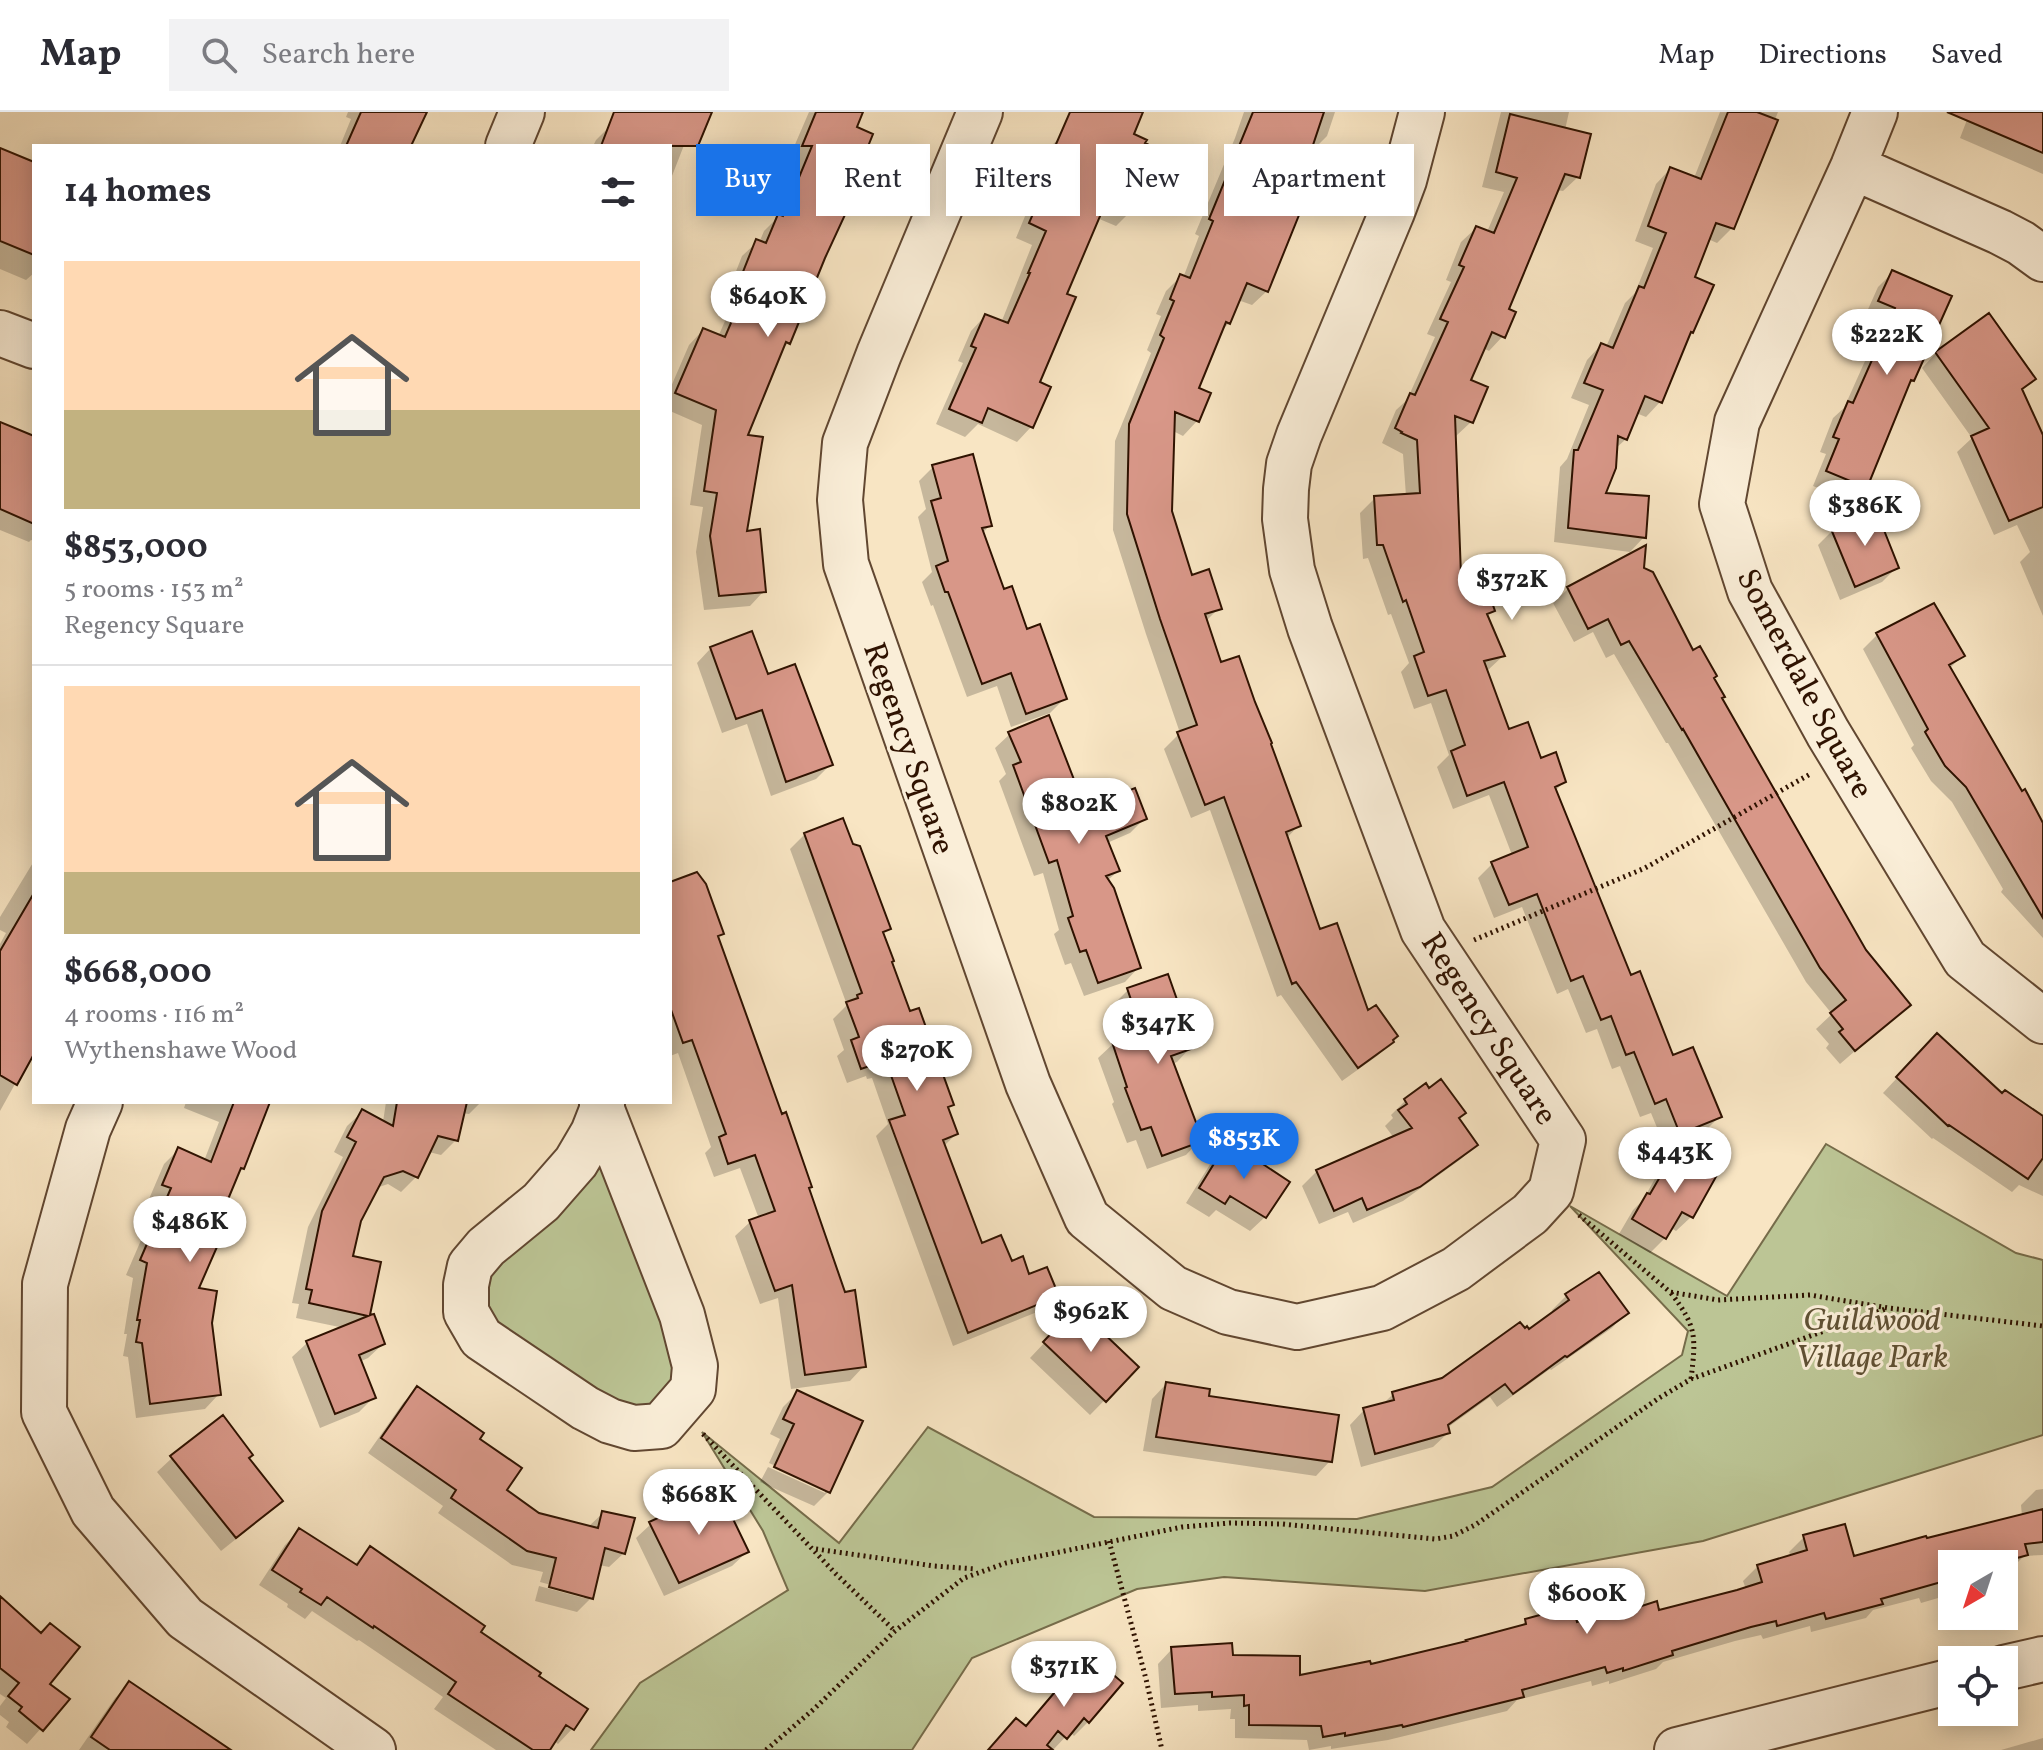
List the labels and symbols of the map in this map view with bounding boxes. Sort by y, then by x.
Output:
pin: $640K [712,271,824,339]
pin: $222K [1831,309,1943,377]
pin: $386K [1809,480,1921,548]
pin: $372K [1456,554,1568,622]
street label: Somerdale Square [1724,562,1882,807]
street label: Regency Square [850,637,964,861]
pin: $802K [1023,778,1135,846]
street label: Regency Square [1409,925,1566,1135]
pin: $347K [1102,998,1214,1066]
pin: $270K [861,1025,973,1093]
pin: $853K [1188,1113,1300,1181]
pin: $443K [1619,1127,1731,1195]
pin: $486K [134,1196,246,1264]
pin: $962K [1035,1286,1147,1354]
park label: Guildwood Village Park [1796,1300,1948,1381]
pin: $668K [643,1469,755,1537]
north arrow [1938,1550,2018,1630]
pin: $600K [1531,1568,1643,1636]
pin: $371K [1008,1641,1120,1709]

